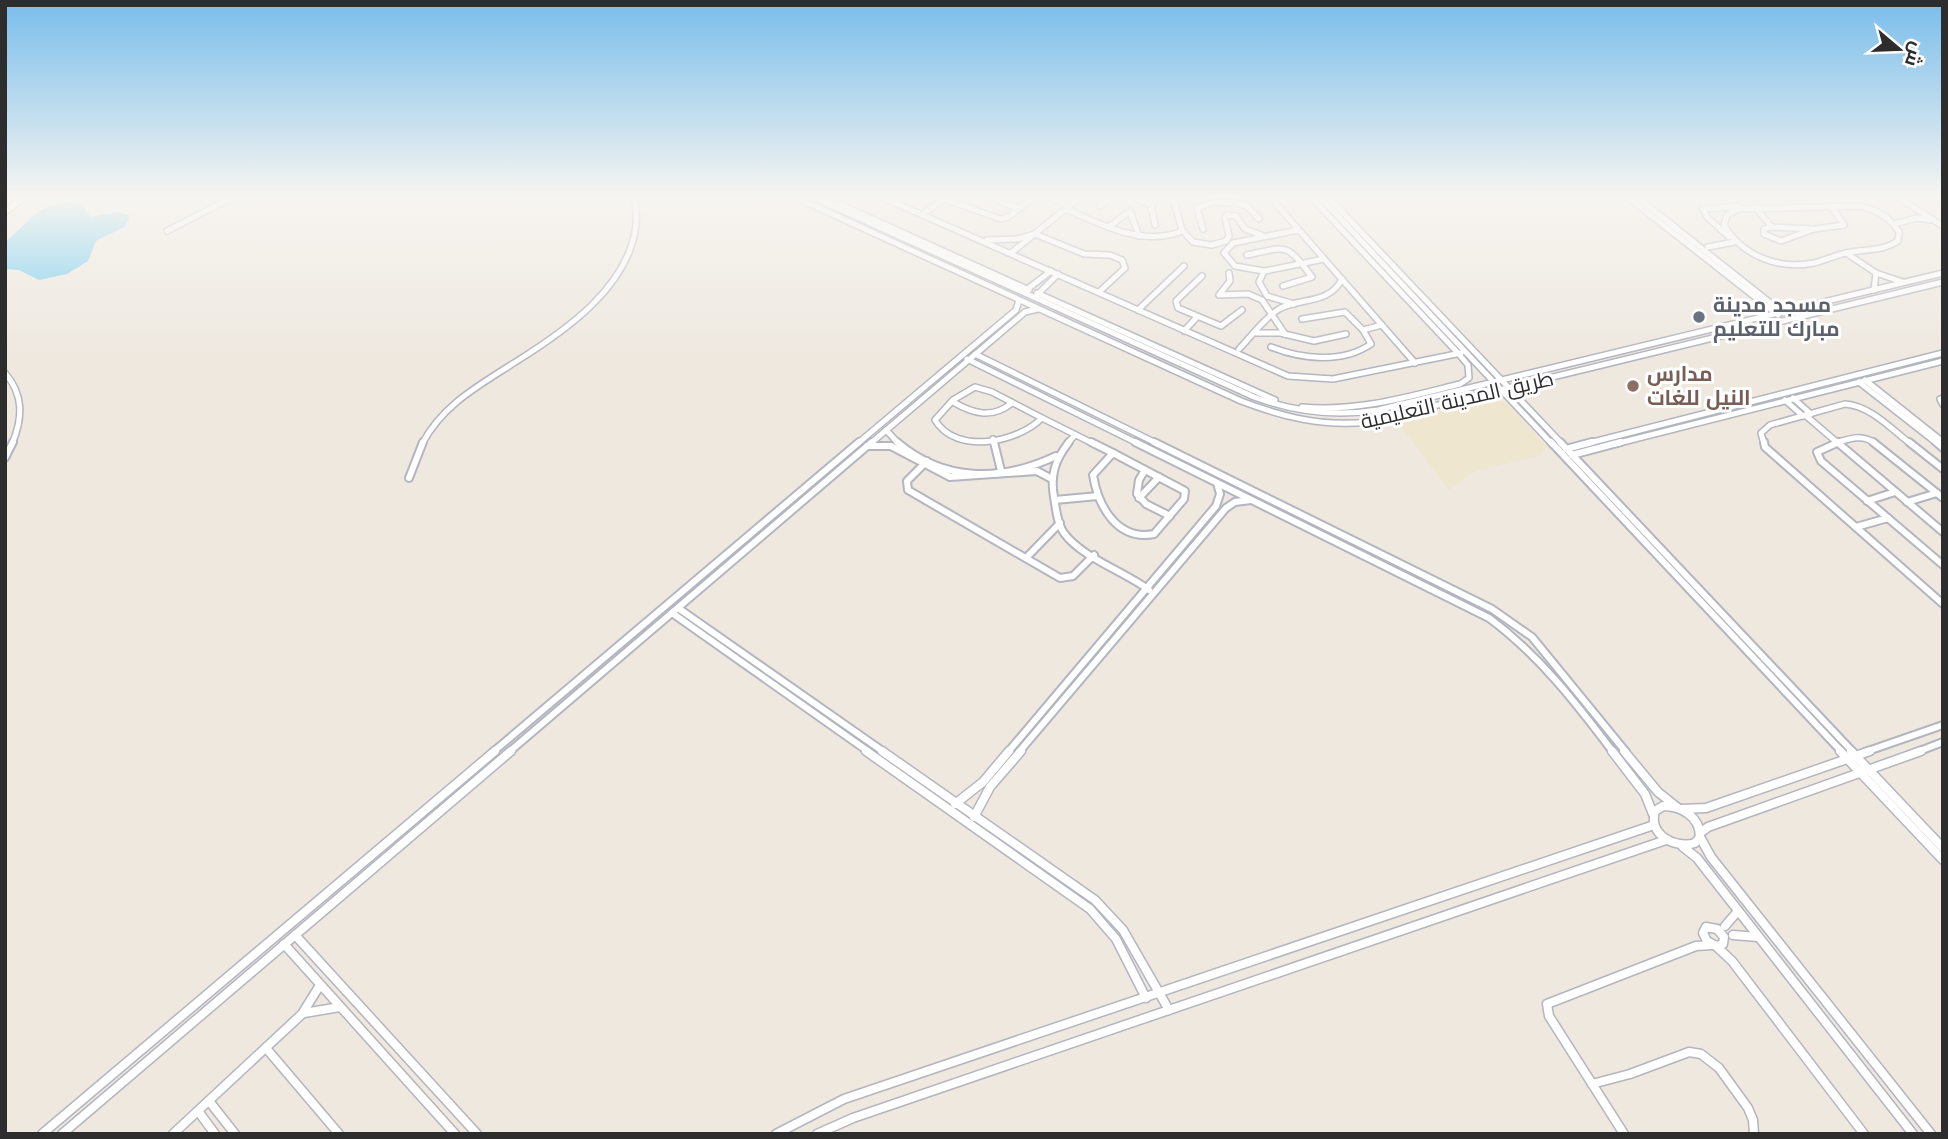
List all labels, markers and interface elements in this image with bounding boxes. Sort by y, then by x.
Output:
north arrow [1864,14,1934,84]
text: ش [1898,38,1931,70]
place label: مسجد مدينة مبارك للتعليم [1713,290,1840,344]
marker: مسجد مدينة مبارك للتعليم [1691,309,1707,325]
place label: مدارس النيل للغات [1647,359,1751,413]
street label: طريق المدينة التعليمية [1357,363,1557,437]
marker: مدارس النيل للغات [1625,378,1641,394]

